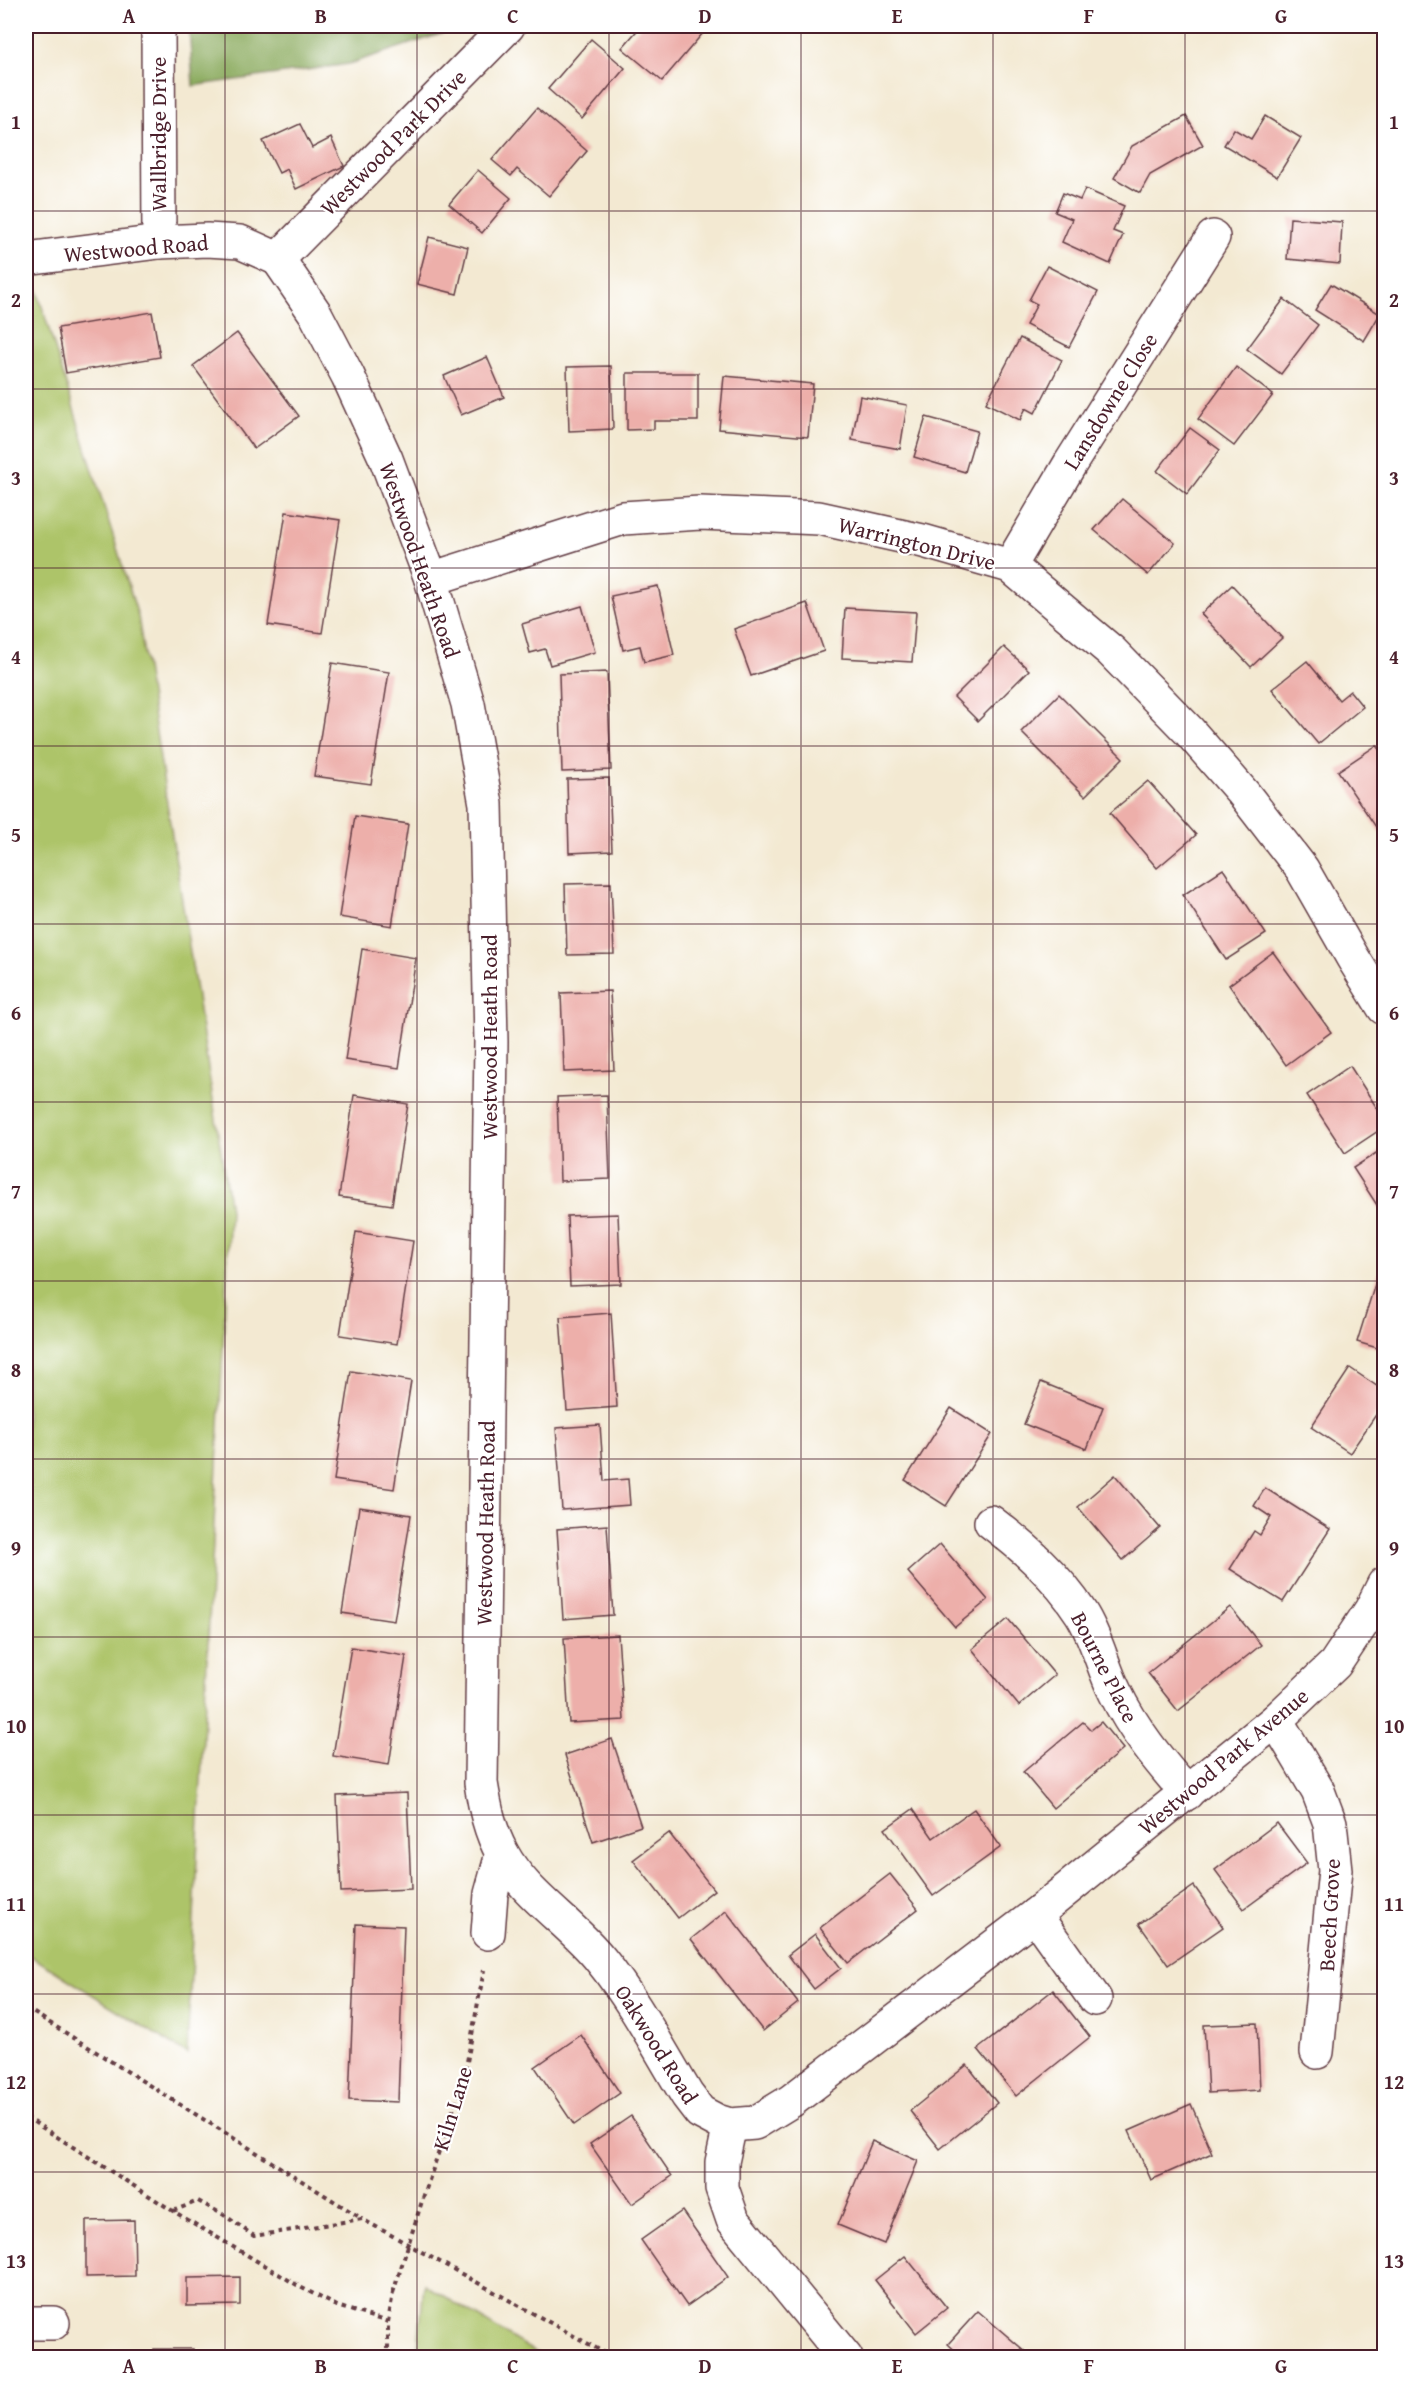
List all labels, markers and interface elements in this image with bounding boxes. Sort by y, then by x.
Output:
text: A [123,1,136,30]
text: B [315,1,327,30]
text: C [507,1,519,30]
text: D [698,1,712,30]
text: E [892,1,903,30]
text: F [1084,1,1094,30]
text: G [1275,1,1287,30]
street label: Wallbridge Drive [142,57,174,211]
street label: Westwood Park Drive [313,62,473,222]
text: 1 [11,107,21,136]
text: 1 [1389,107,1399,136]
street label: Westwood Road [62,226,210,270]
text: 2 [11,285,21,314]
text: 2 [1389,285,1399,314]
street label: Lansdowne Close [1055,326,1165,476]
street label: Westwood Heath Road [371,458,469,663]
text: 3 [11,463,21,492]
text: 3 [1389,463,1399,492]
street label: Warrington Drive [835,508,999,578]
text: 4 [11,642,21,671]
text: 4 [1389,642,1399,671]
text: 5 [11,820,21,849]
text: 5 [1389,820,1399,849]
street label: Westwood Heath Road [473,934,505,1140]
text: 6 [11,998,21,1027]
text: 6 [1389,998,1399,1027]
text: 7 [11,1176,21,1205]
text: 7 [1389,1176,1399,1205]
text: 8 [11,1355,21,1384]
text: 8 [1389,1355,1399,1384]
street label: Westwood Heath Road [467,1420,503,1626]
text: 9 [11,1533,21,1562]
text: 9 [1389,1533,1399,1562]
street label: Bourne Place [1063,1606,1147,1728]
street label: Westwood Park Avenue [1131,1680,1315,1842]
text: 10 [6,1711,26,1740]
text: 10 [1384,1711,1404,1740]
street label: Beech Grove [1310,1858,1348,1972]
text: 11 [6,1889,26,1918]
text: 11 [1384,1889,1404,1918]
street label: Oakwood Road [608,1978,707,2110]
street label: Kiln Lane [424,2062,480,2154]
text: 12 [6,2067,26,2096]
text: 12 [1384,2067,1404,2096]
text: 13 [6,2246,26,2275]
text: 13 [1384,2246,1404,2275]
text: A [123,2351,136,2380]
text: B [315,2351,327,2380]
text: C [507,2351,519,2380]
text: D [698,2351,712,2380]
text: E [892,2351,903,2380]
text: F [1084,2351,1094,2380]
text: G [1275,2351,1287,2380]

